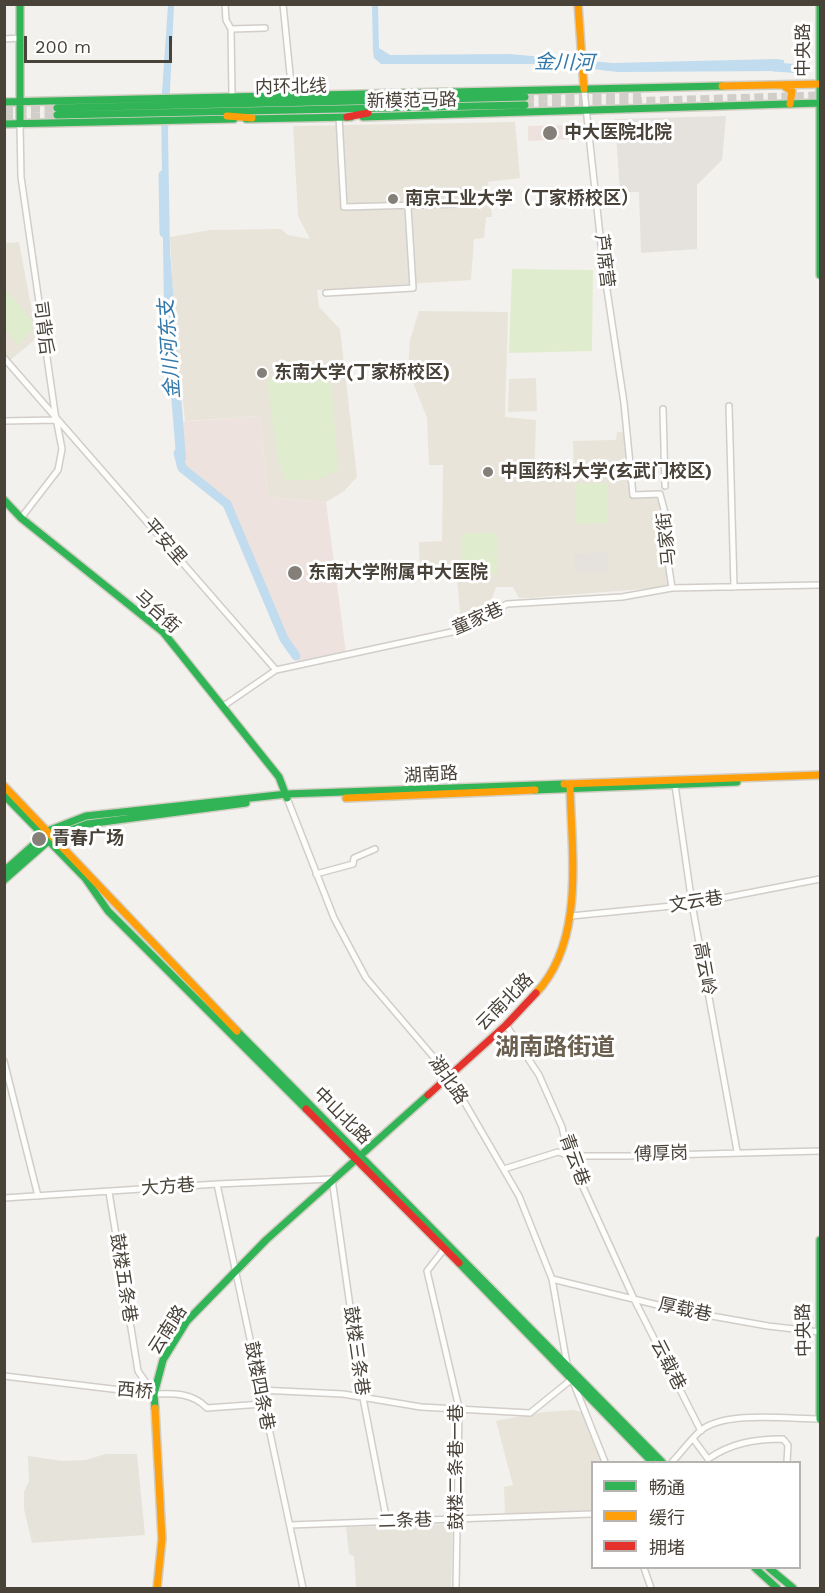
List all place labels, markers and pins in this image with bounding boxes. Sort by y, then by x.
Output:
place label: 中大医院北院 [564,122,672,144]
marker: 中大医院北院 [541,124,559,142]
place label: 南京工业大学（丁家桥校区） [405,188,639,210]
marker: 南京工业大学（丁家桥校区） [386,192,400,206]
place label: 东南大学(丁家桥校区) [274,362,450,384]
marker: 东南大学(丁家桥校区) [255,366,269,380]
place label: 中国药科大学(玄武门校区) [500,461,712,483]
marker: 中国药科大学(玄武门校区) [481,465,495,479]
place label: 东南大学附属中大医院 [308,562,488,584]
marker: 东南大学附属中大医院 [286,564,304,582]
place label: 青春广场 [52,828,124,850]
marker: 青春广场 [30,830,48,848]

